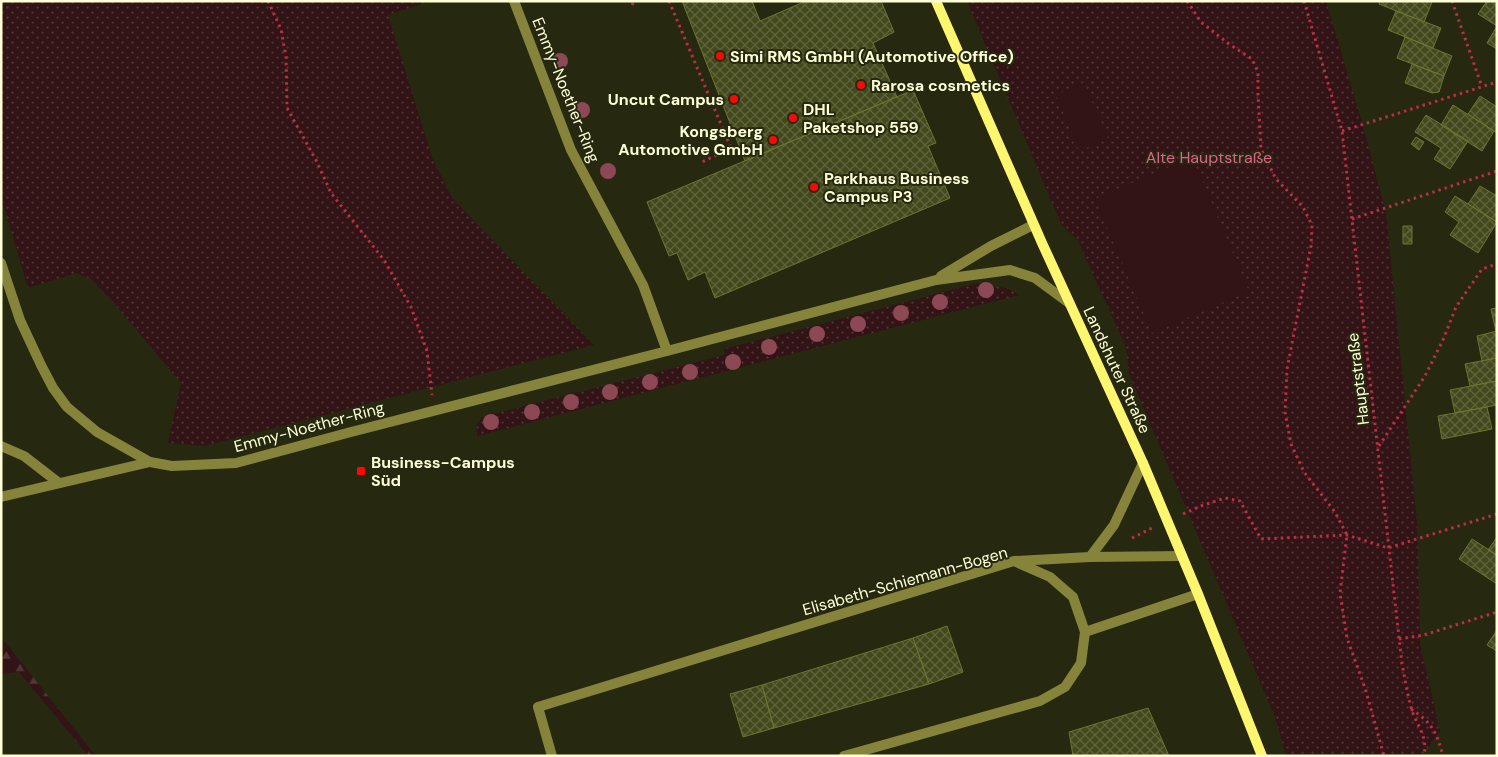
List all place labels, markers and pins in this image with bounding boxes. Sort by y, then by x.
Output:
place label: Simi RMS GmbH (Automotive Office) [730,46,1014,67]
marker: Simi RMS GmbH (Automotive Office) [714,50,726,62]
place label: Rarosa cosmetics [871,75,1010,96]
marker: Rarosa cosmetics [855,79,867,91]
place label: Uncut Campus [608,89,724,110]
marker: Uncut Campus [728,93,740,105]
place label: DHL Paketshop 559 [803,99,919,138]
marker: DHL Paketshop 559 [787,112,799,124]
place label: Kongsberg Automotive GmbH [618,121,763,160]
marker: Kongsberg Automotive GmbH [767,134,779,146]
place label: Parkhaus Business Campus P3 [824,168,969,207]
marker: Parkhaus Business Campus P3 [808,181,820,193]
place label: Business-Campus Süd [371,452,515,491]
marker: Business-Campus Süd [355,465,367,477]

